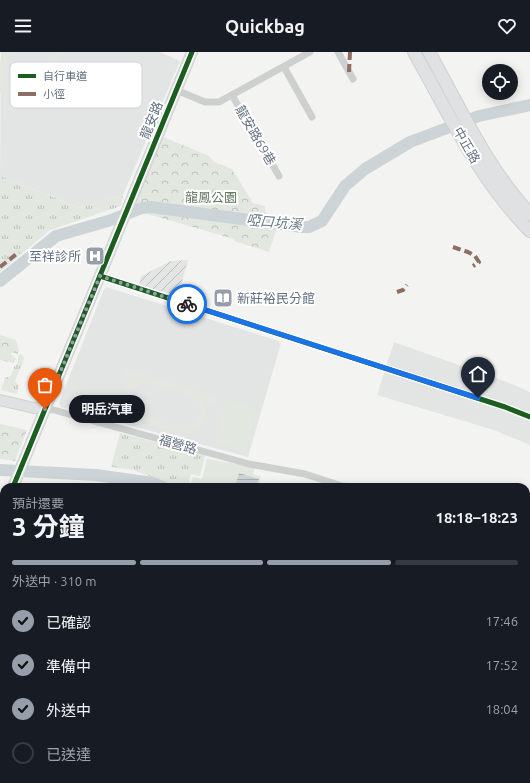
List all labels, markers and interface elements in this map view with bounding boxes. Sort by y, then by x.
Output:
icon: menu [12,15,34,37]
icon: heart [496,15,518,37]
text: Quickbag [225,16,305,36]
legend [10,62,142,108]
map controls [482,64,518,100]
button: locate [482,64,518,100]
text: 自行車道 [43,70,87,82]
text: 小徑 [43,88,65,100]
street label: 龍安路 [137,99,165,141]
street label: 龍安路69巷 [233,103,279,167]
street label: 中正路 [451,125,483,165]
park label: 龍鳳公園 [185,190,237,204]
water label: 啞口坑溪 [245,212,305,233]
hospital icon: 至祥診所 [84,245,106,267]
place label: 至祥診所 [29,249,81,263]
courier [167,284,207,324]
library icon: 新莊裕民分館 [212,287,234,309]
place label: 新莊裕民分館 [237,291,315,305]
icon: bike [176,293,198,315]
pin [461,357,495,398]
icon: home [467,363,489,385]
pin [28,368,62,409]
icon: bag [34,374,56,396]
callout: 明岳汽車 [69,395,145,423]
text: 明岳汽車 [81,402,133,416]
street label: 福營路 [157,432,199,456]
text: 預計還要 [12,496,64,510]
text: 18:18–18:23 [435,509,518,526]
text: 3 分鐘 [12,512,85,541]
text: 外送中 · 310 m [12,574,96,588]
icon: check [12,610,34,632]
text: 已確認 [46,614,91,631]
text: 17:46 [485,614,518,628]
icon: check [12,654,34,676]
text: 準備中 [46,658,91,675]
text: 17:52 [485,658,518,672]
icon: check [12,698,34,720]
text: 外送中 [46,702,91,719]
text: 18:04 [485,702,518,716]
text: 已送達 [46,746,91,763]

